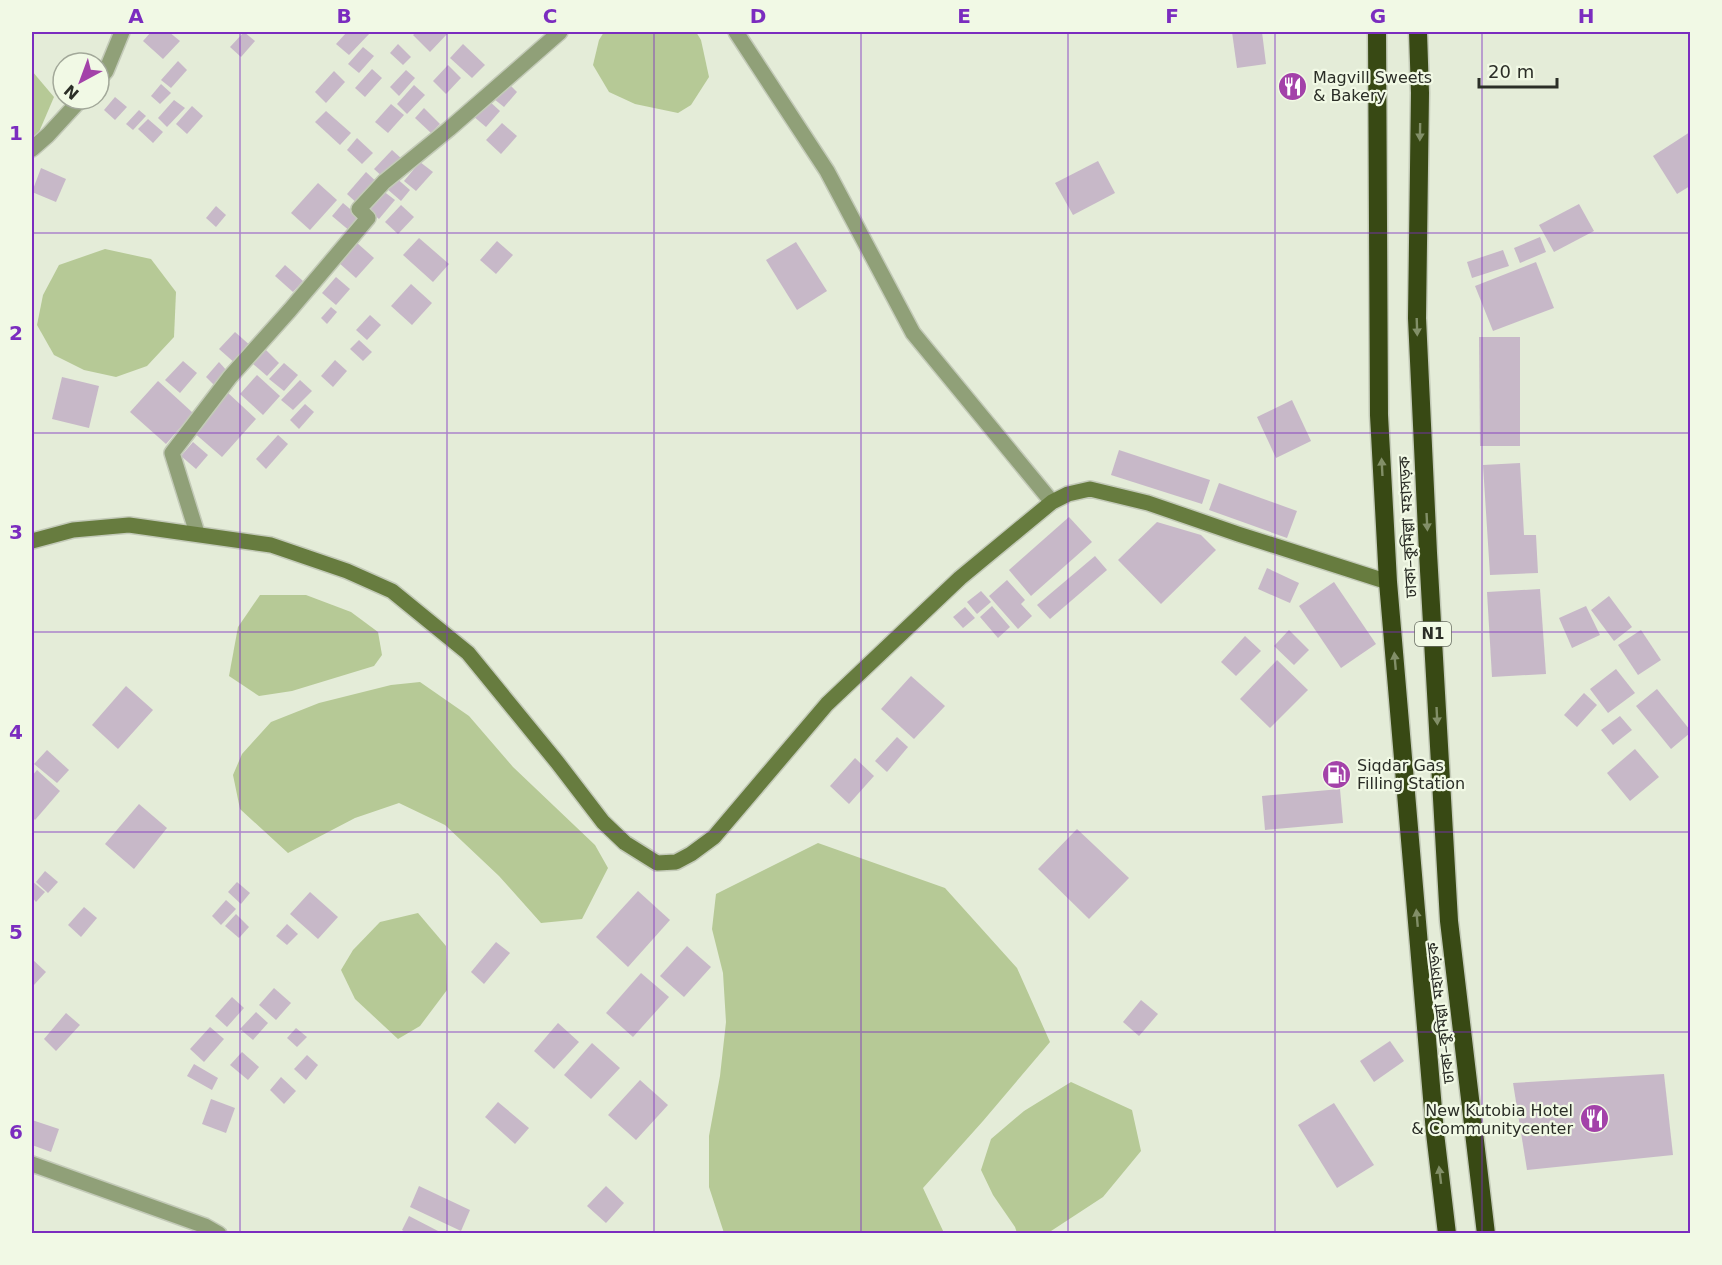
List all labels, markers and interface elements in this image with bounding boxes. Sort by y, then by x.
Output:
text: A [128,4,144,28]
text: B [336,4,352,28]
text: C [543,4,557,28]
text: D [750,4,766,28]
text: E [957,4,971,28]
text: F [1165,4,1179,28]
text: G [1370,4,1386,28]
text: H [1578,4,1594,28]
north arrow [51,51,111,111]
scale bar [1479,51,1557,89]
text: 20 m [1488,61,1534,82]
place label: Magvill Sweets & Bakery [1313,68,1432,105]
restaurant icon: Magvill Sweets & Bakery [1276,70,1308,102]
text: N [60,80,83,104]
text: 1 [9,121,23,145]
one-way arrow [1415,122,1425,141]
one-way arrow [1413,317,1422,336]
text: 2 [9,321,23,345]
street label: ঢাকা–কুমিল্লা মহাসড়ক [1394,454,1421,599]
one-way arrow [1377,457,1386,476]
one-way arrow [1422,512,1431,531]
text: 3 [9,520,23,544]
road number: N1 [1415,622,1451,646]
one-way arrow [1390,652,1400,671]
one-way arrow [1433,707,1442,726]
text: 4 [9,720,23,744]
place label: Siqdar Gas Filling Station [1357,756,1465,793]
fuel station icon: Siqdar Gas Filling Station [1320,758,1352,790]
one-way arrow [1412,909,1422,928]
text: 5 [9,920,23,944]
street label: ঢাকা–কুমিল্লা মহাসড়ক [1422,940,1459,1086]
place label: New Kutobia Hotel & Communitycenter [1411,1101,1573,1138]
restaurant icon: New Kutobia Hotel & Communitycenter [1578,1103,1610,1135]
text: 6 [9,1120,23,1144]
one-way arrow [1436,1166,1445,1185]

